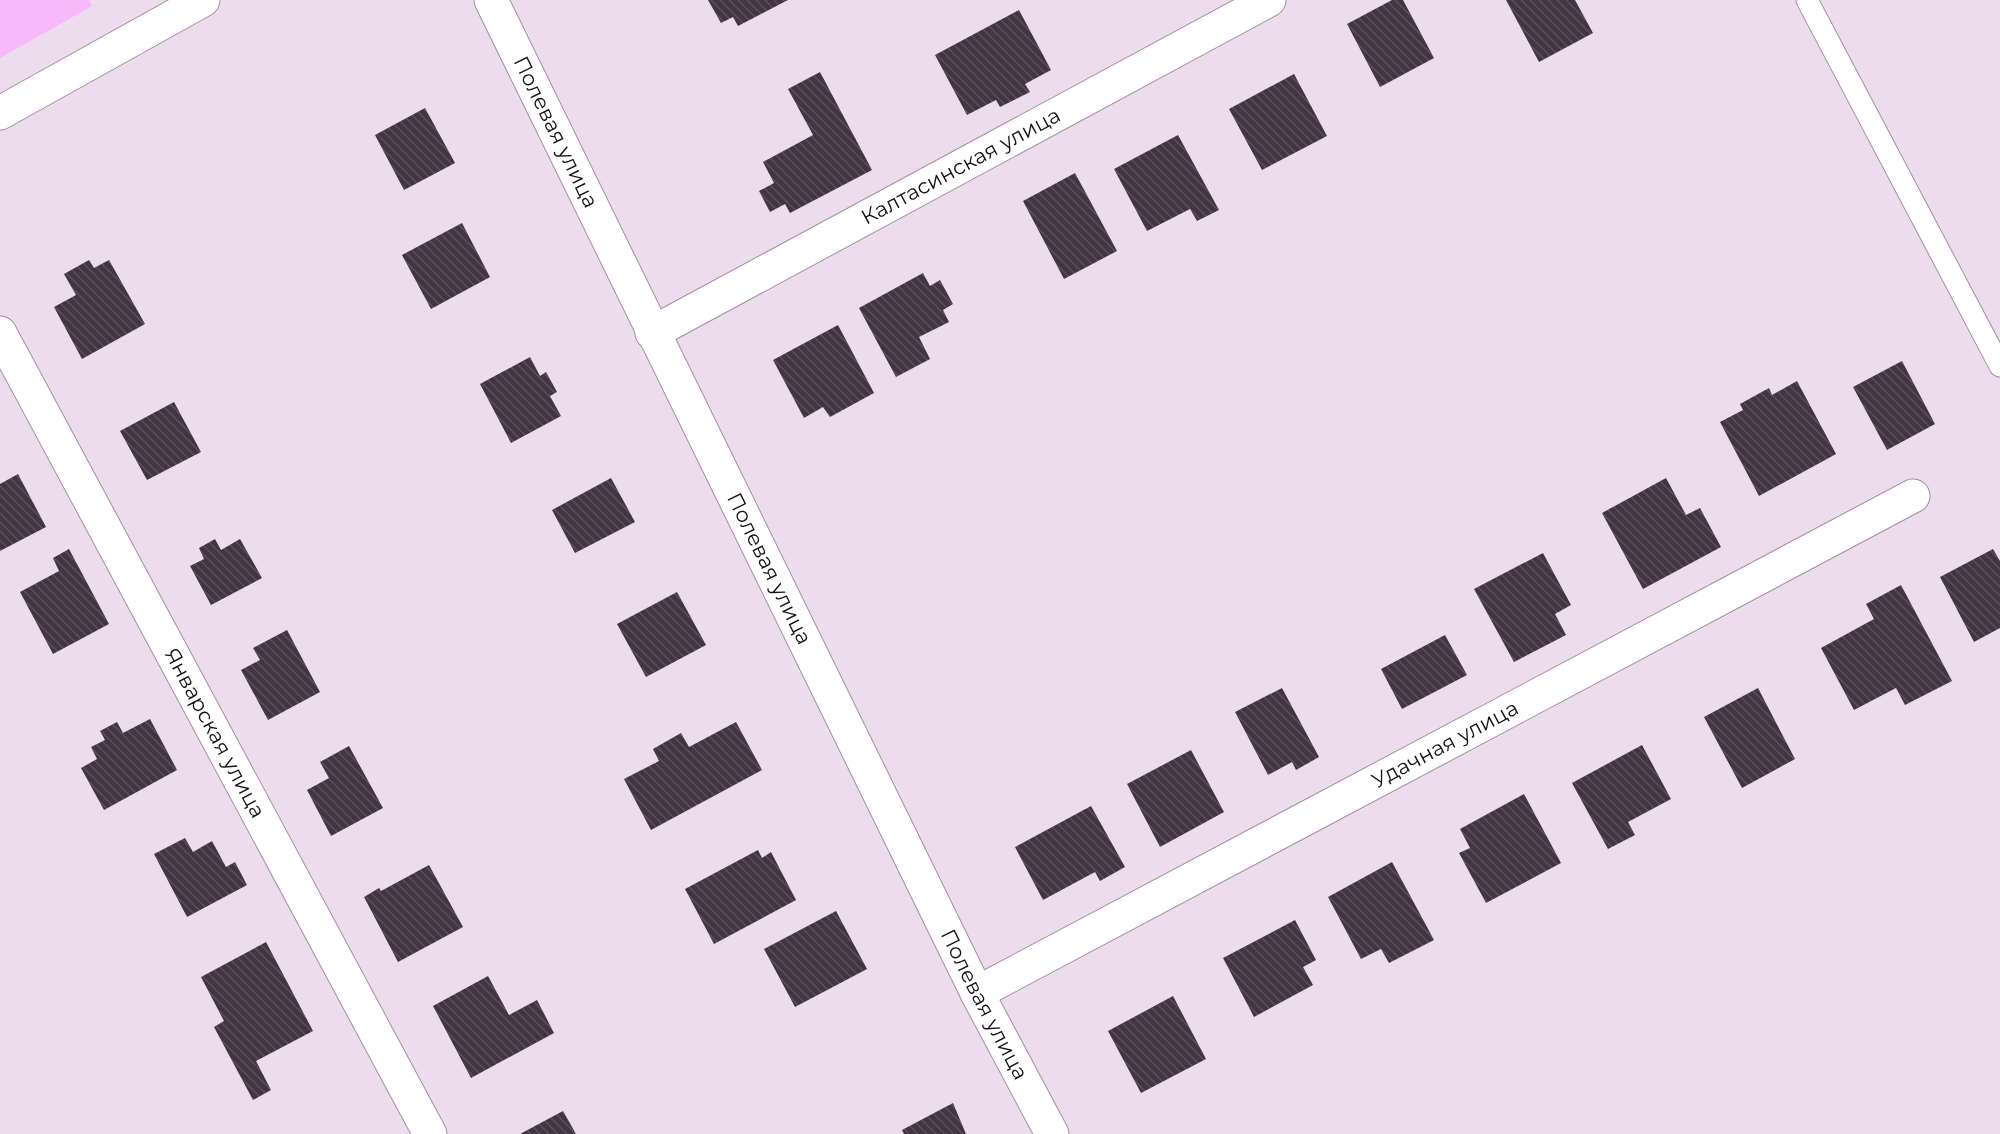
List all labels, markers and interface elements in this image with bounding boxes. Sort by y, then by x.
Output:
street label: Полевая улица [508,52,604,212]
street label: Калтасинская улица [857,102,1064,230]
street label: Полевая улица [722,488,817,648]
street label: Январская улица [159,644,271,822]
street label: Удачная улица [1367,695,1522,793]
street label: Полевая улица [936,925,1034,1084]

